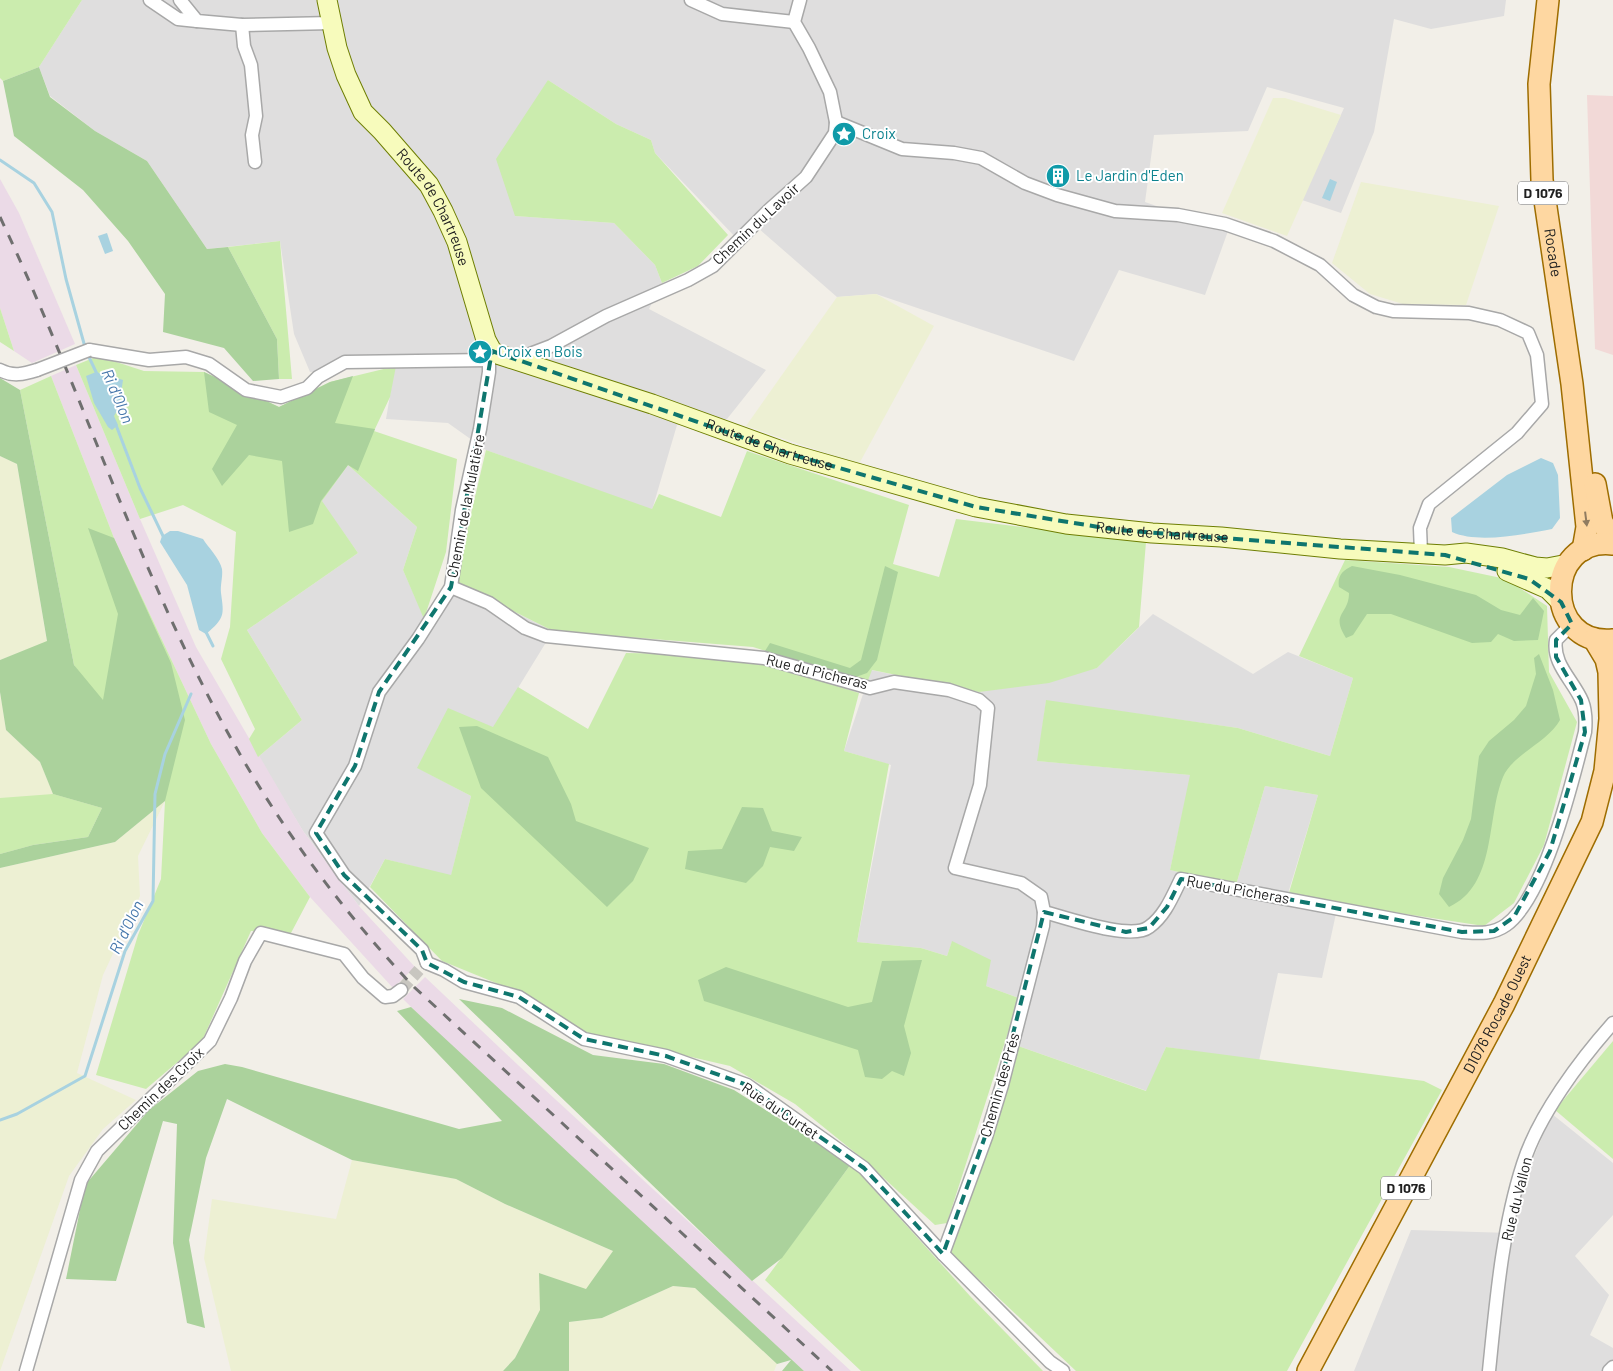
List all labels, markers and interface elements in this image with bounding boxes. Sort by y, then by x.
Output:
place icon: Croix [831,121,857,147]
place label: Croix [862,124,896,142]
street label: Route de Chartreuse [393,144,474,268]
building icon: Le Jardin d'Eden [1045,163,1071,189]
place label: Le Jardin d'Eden [1076,166,1184,184]
street label: Chemin du Lavoir [708,178,803,268]
road number: D 1076 [1518,182,1568,204]
street label: Rocade [1541,227,1566,278]
place icon: Croix en Bois [467,339,493,365]
place label: Croix en Bois [498,342,582,360]
water label: Ri d'Olon [99,366,138,426]
street label: Route de Chartreuse [703,414,835,474]
street label: Chemin de la Mulatière [442,432,488,579]
one-way arrow [1582,511,1590,527]
street label: Route de Chartreuse [1095,517,1230,546]
street label: Rue du Picheras [764,650,870,692]
street label: Rue du Picheras [1185,871,1291,907]
water label: Ri d'Olon [104,897,147,957]
street label: D1076 Rocade Ouest [1459,952,1534,1076]
street label: Chemin des Prés [976,1030,1023,1139]
street label: Chemin des Croix [114,1043,207,1134]
street label: Rue du Curtet [739,1078,822,1142]
street label: Rue du Vallon [1497,1155,1535,1243]
road number: D 1076 [1381,1176,1431,1200]

